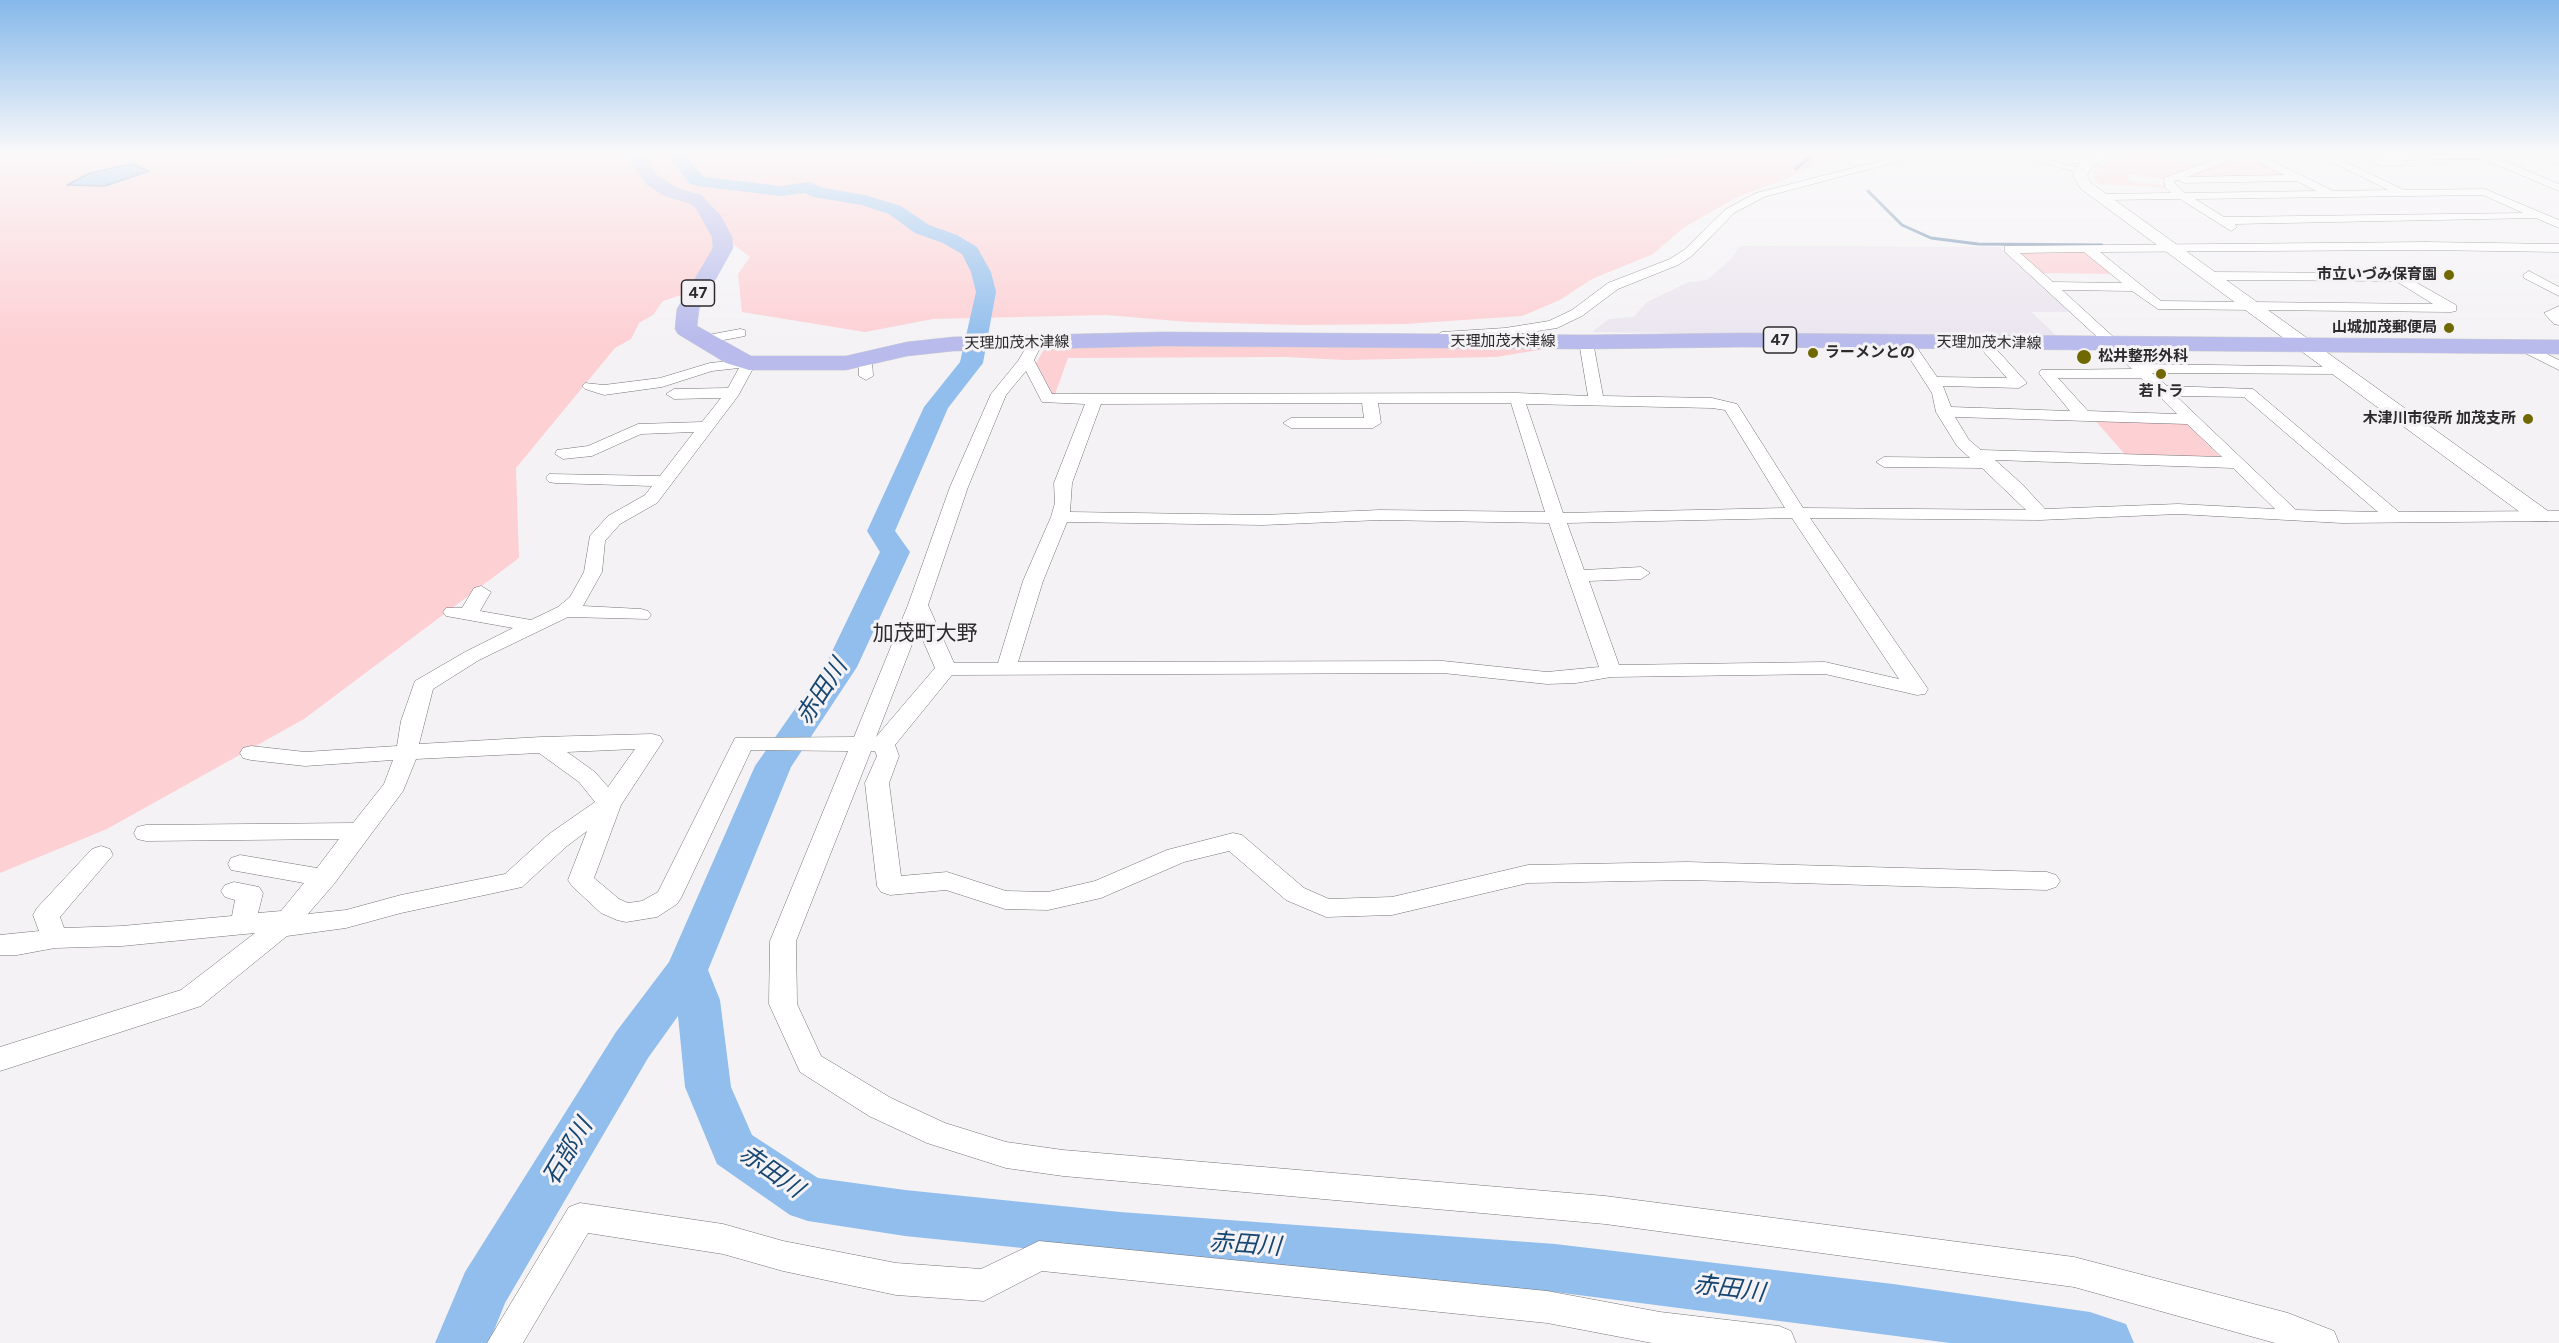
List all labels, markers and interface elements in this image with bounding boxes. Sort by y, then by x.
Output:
place label: 市立いづみ保育園 [2317,266,2437,284]
marker: 市立いづみ保育園 [2442,268,2456,282]
road number: 47 [682,280,714,306]
place label: 山城加茂郵便局 [2332,319,2437,337]
marker: 山城加茂郵便局 [2442,321,2456,335]
road number: 47 [1764,327,1796,353]
street label: 天理加茂木津線 [964,333,1070,353]
street label: 天理加茂木津線 [1451,333,1555,351]
street label: 天理加茂木津線 [1936,333,2042,353]
place label: ラーメンとの [1825,344,1915,362]
marker: ラーメンとの [1806,346,1820,360]
marker: 松井整形外科 [2075,348,2093,366]
place label: 松井整形外科 [2098,348,2188,366]
marker: 若トラ [2154,367,2168,381]
place label: 若トラ [2139,383,2183,401]
place label: 木津川市役所 加茂支所 [2362,410,2516,428]
marker: 木津川市役所 加茂支所 [2521,412,2535,426]
district label: 加茂町大野 [873,621,977,647]
water label: 赤田川 [790,654,854,730]
water label: 石部川 [537,1114,599,1190]
water label: 赤田川 [733,1140,809,1204]
water label: 赤田川 [1208,1228,1282,1262]
water label: 赤田川 [1692,1270,1766,1308]

